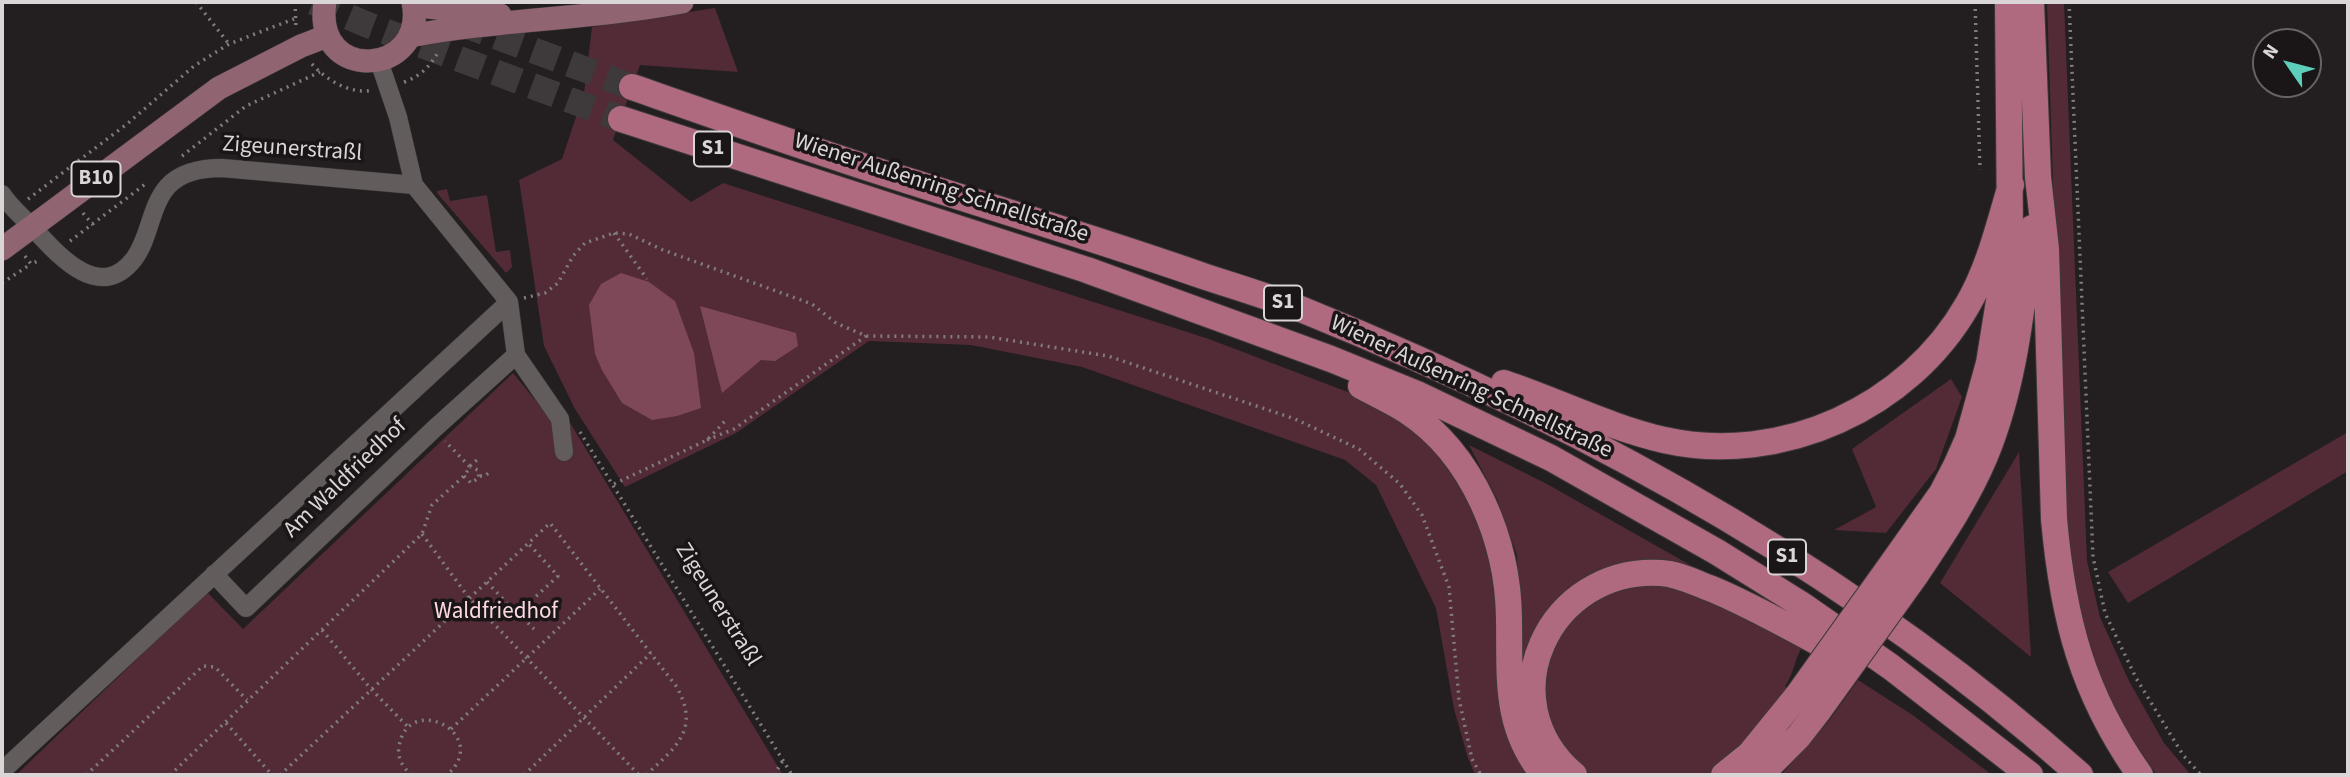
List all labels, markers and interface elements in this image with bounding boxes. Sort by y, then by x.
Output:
north arrow [2252,28,2322,98]
text: N [2256,39,2286,65]
street label: Wiener Außenring Schnellstraße [790,128,1092,250]
street label: Zigeunerstraßl [221,131,363,169]
road number: S1 [694,132,732,166]
road number: B10 [72,162,120,196]
road number: S1 [1264,286,1302,320]
street label: Wiener Außenring Schnellstraße [1326,310,1616,466]
street label: Am Waldfriedhof [279,413,413,545]
street label: Zigeunerstraßl [668,538,766,672]
road number: S1 [1768,540,1806,574]
park label: Waldfriedhof [434,599,558,627]

